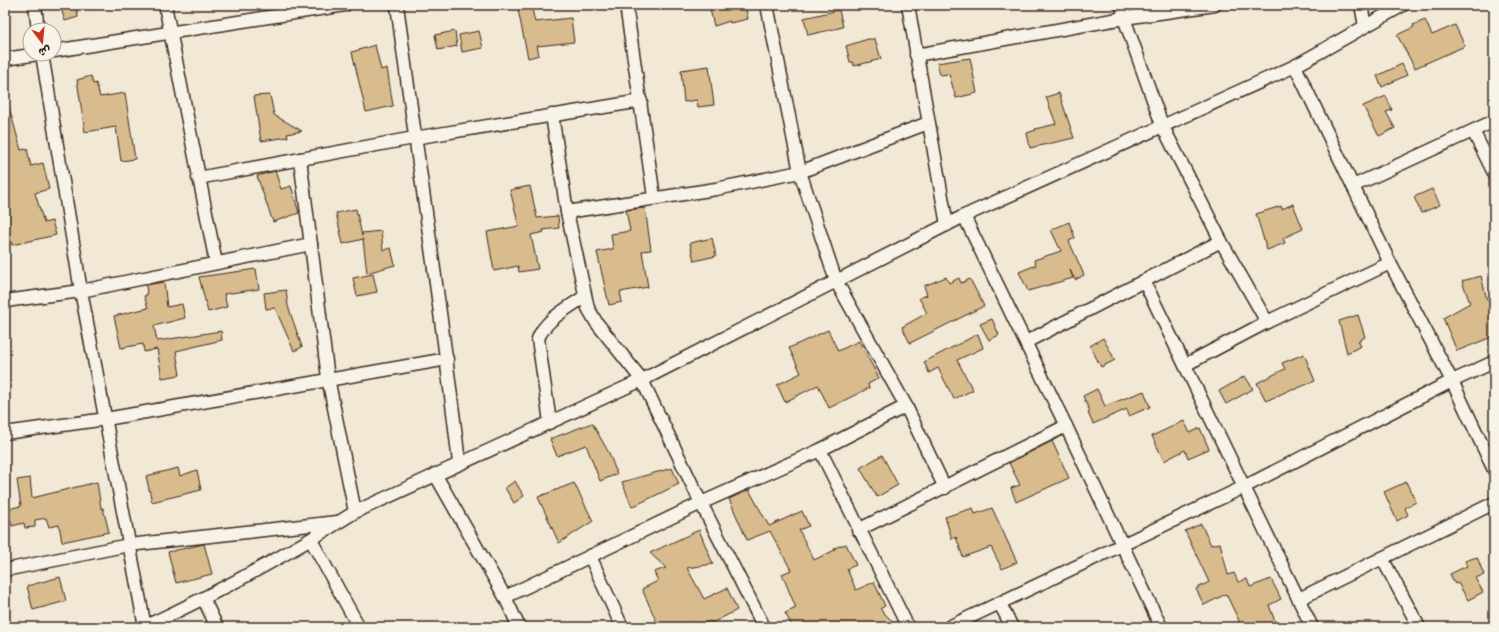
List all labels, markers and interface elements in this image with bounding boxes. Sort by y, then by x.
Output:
north arrow [22,22,62,62]
text: ش [37,43,53,60]

